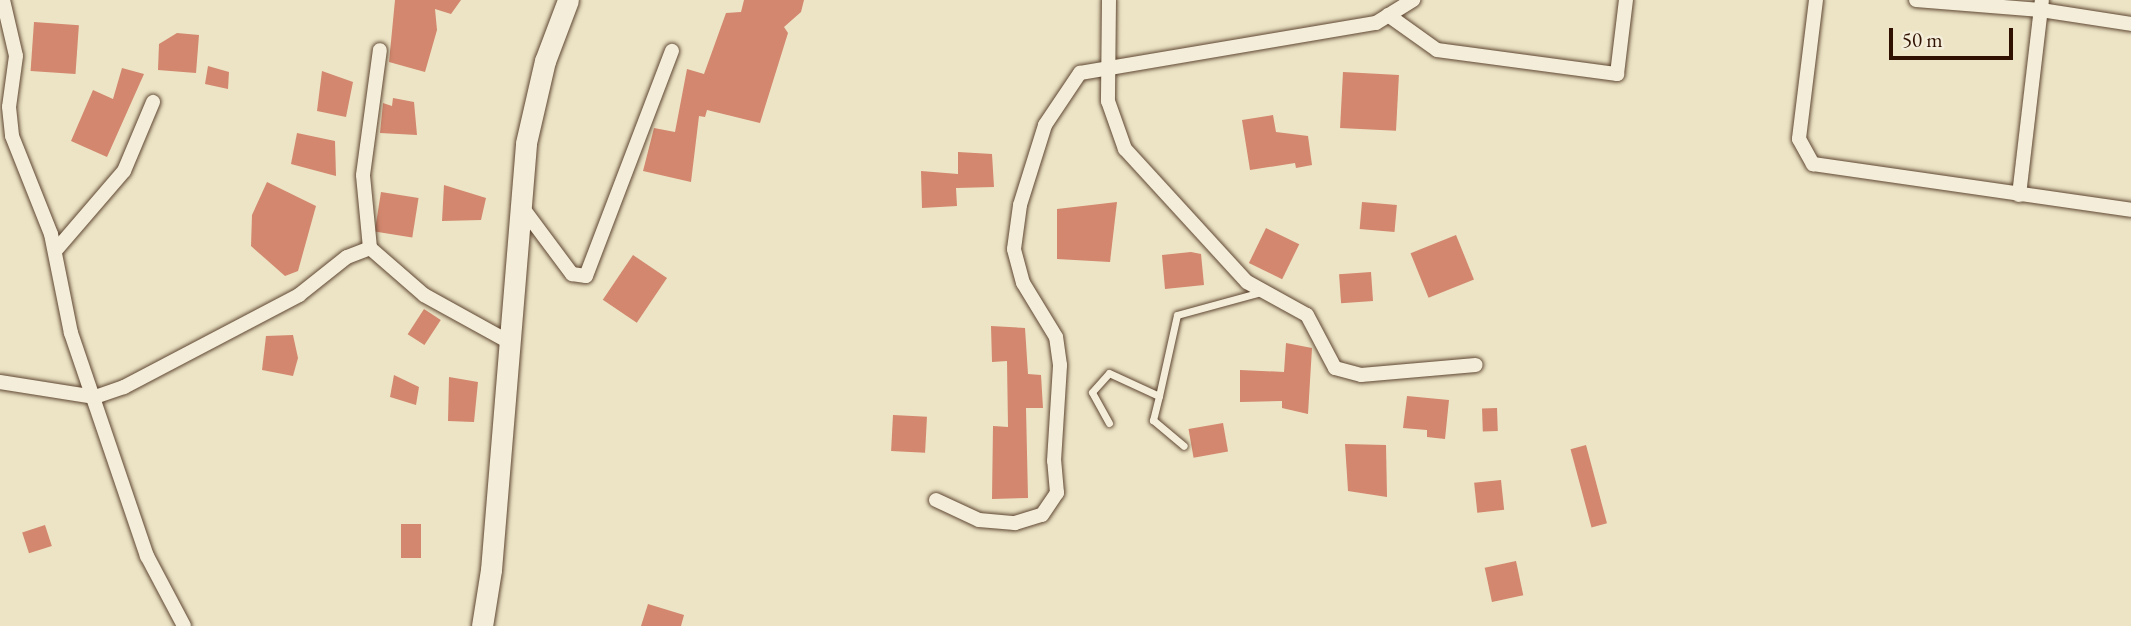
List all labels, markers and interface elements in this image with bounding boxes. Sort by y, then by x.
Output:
scale bar [1893,14,2017,58]
text: 50 m [1902,26,1943,53]

